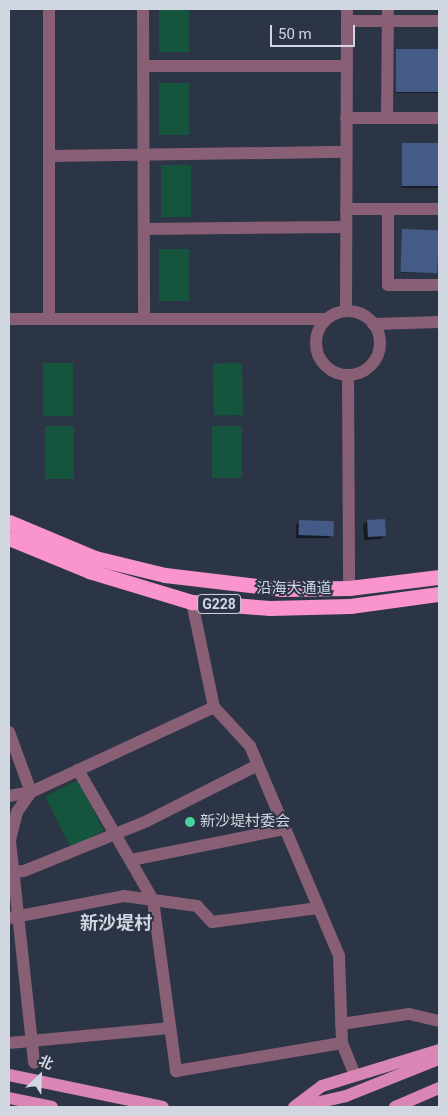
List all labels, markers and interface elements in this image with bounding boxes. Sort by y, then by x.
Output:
scale bar [273,15,358,47]
text: 50 m [278,25,312,43]
street label: 沿海大通道 [257,580,331,598]
road number: G228 [196,592,242,616]
place label: 新沙堤村委会 [200,813,290,831]
marker: 新沙堤村委会 [184,816,196,828]
district label: 新沙堤村 [80,912,152,934]
north arrow [15,1051,65,1101]
text: 北 [36,1052,56,1072]

